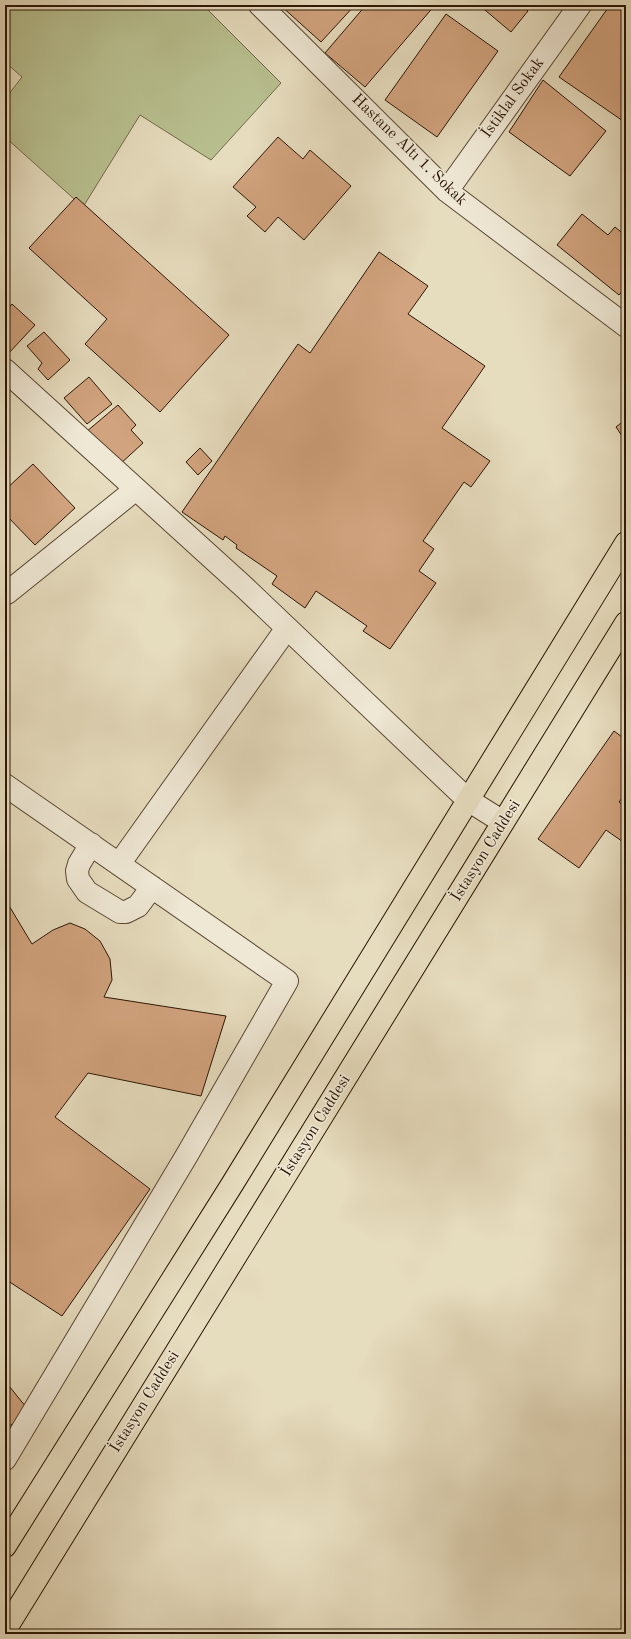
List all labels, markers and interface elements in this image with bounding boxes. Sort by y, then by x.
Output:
street label: İstiklal Sokak [475,53,547,141]
street label: Hastane Altı 1. Sokak [348,91,470,209]
street label: İstasyon Caddesi [445,795,524,905]
street label: İstasyon Caddesi [275,1070,354,1180]
street label: İstasyon Caddesi [104,1346,183,1456]

